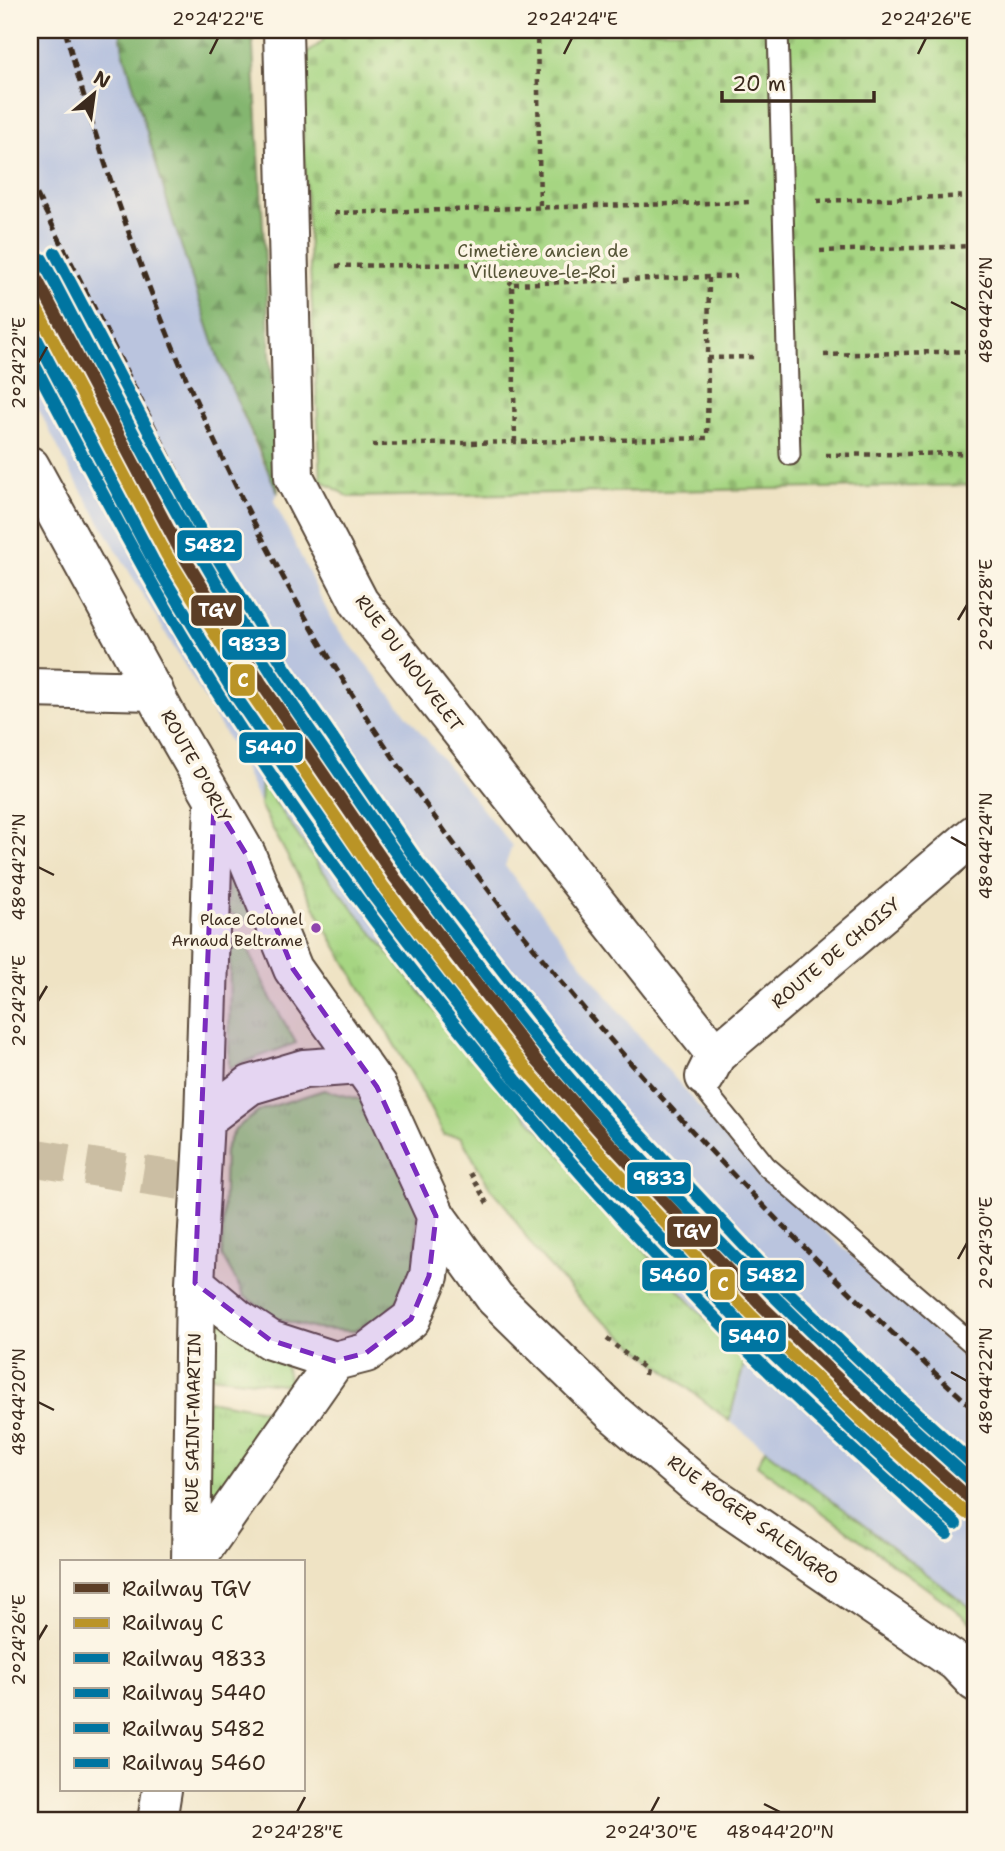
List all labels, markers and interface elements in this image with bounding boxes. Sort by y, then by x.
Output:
text: 2°24'22"E [172,7,264,31]
text: 2°24'24"E [526,7,618,31]
text: 2°24'26"E [880,7,972,31]
north arrow [60,60,130,130]
scale bar [722,60,874,104]
text: N [89,65,115,94]
text: 20 m [732,70,786,98]
park label: Cimetière ancien de Villeneuve-le-Roi [457,239,629,284]
text: 48°44'26"N [974,257,998,363]
text: 2°24'22"E [7,317,31,409]
line badge: 5482 [176,529,243,562]
text: 5482 [184,533,236,558]
text: 2°24'28"E [974,559,998,651]
street label: RUE DU NOUVELET [350,590,468,736]
line badge: TGV [190,594,243,627]
text: TGV [198,598,237,623]
line badge: 9833 [221,628,287,661]
text: 9833 [228,632,280,657]
line badge: C [229,663,256,697]
text: C [237,668,249,693]
street label: ROUTE D'ORLY [155,705,237,827]
line badge: 5440 [238,731,304,764]
text: 5440 [245,735,297,760]
text: 48°44'24"N [974,792,998,900]
text: 48°44'22"N [7,813,31,921]
street label: ROUTE DE CHOISY [767,892,906,1014]
place label: Place Colonel Arnaud Beltrame [171,909,303,951]
marker: Place Colonel Arnaud Beltrame [309,921,323,935]
text: 2°24'24"E [7,955,31,1047]
line badge: 9833 [626,1161,692,1195]
text: 9833 [633,1166,685,1191]
text: 2°24'30"E [974,1196,998,1290]
line badge: TGV [666,1215,719,1248]
text: TGV [673,1219,712,1244]
line badge: 5460 [641,1259,708,1292]
line badge: 5482 [739,1259,805,1292]
text: 5460 [649,1263,701,1288]
text: 5482 [746,1263,798,1288]
line badge: C [709,1268,736,1301]
text: C [717,1272,729,1297]
line badge: 5440 [720,1319,787,1353]
text: 5440 [728,1324,780,1349]
text: 48°44'22"N [974,1327,998,1435]
street label: RUE SAINT-MARTIN [179,1333,207,1513]
text: 48°44'20"N [7,1348,31,1456]
street label: RUE ROGER SALENGRO [663,1450,843,1590]
legend [60,1560,304,1792]
text: Railway TGV [122,1575,251,1603]
text: 2°24'26"E [7,1594,31,1686]
text: Railway C [122,1609,224,1637]
text: Railway 9833 [122,1645,267,1673]
text: Railway 5440 [122,1679,266,1707]
text: Railway 5482 [122,1715,265,1743]
text: Railway 5460 [122,1749,266,1777]
text: 2°24'28"E [251,1820,343,1844]
text: 2°24'30"E [604,1820,698,1844]
text: 48°44'20"N [726,1820,834,1844]

